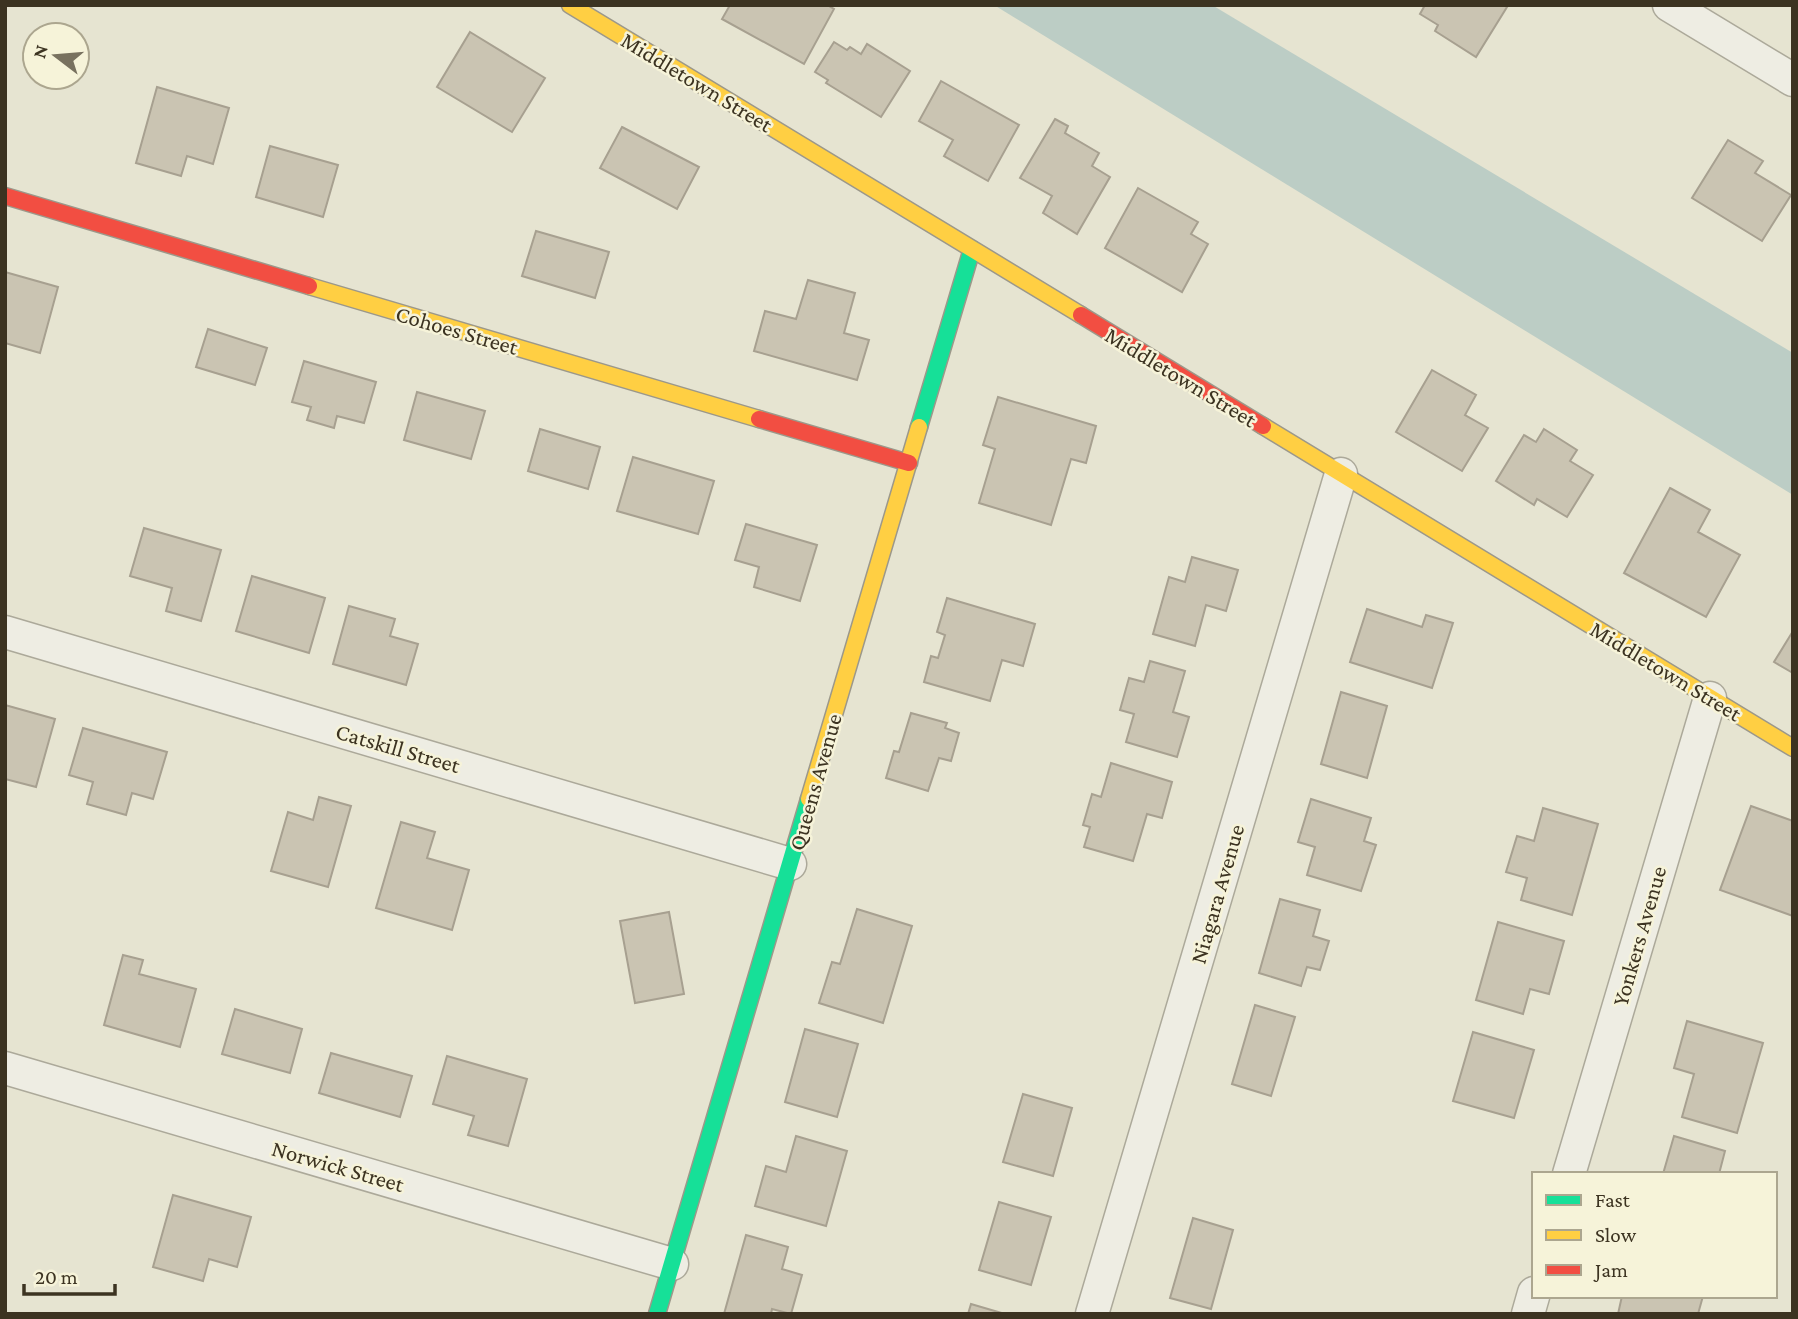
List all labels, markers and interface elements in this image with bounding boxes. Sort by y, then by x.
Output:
north arrow [21,21,91,91]
street label: Middletown Street [617,27,778,138]
text: N [28,42,52,61]
street label: Cohoes Street [393,300,521,360]
street label: Middletown Street [1101,322,1262,433]
street label: Middletown Street [1586,616,1747,727]
street label: Queens Avenue [783,711,847,853]
street label: Catskill Street [333,718,463,778]
street label: Niagara Avenue [1185,821,1249,967]
street label: Yonkers Avenue [1607,863,1671,1009]
street label: Norwick Street [269,1135,407,1197]
legend [1532,1172,1777,1298]
text: Fast [1595,1188,1631,1212]
text: Slow [1595,1223,1637,1247]
scale bar [24,1252,116,1296]
text: Jam [1593,1258,1628,1282]
text: 20 m [35,1265,78,1289]

